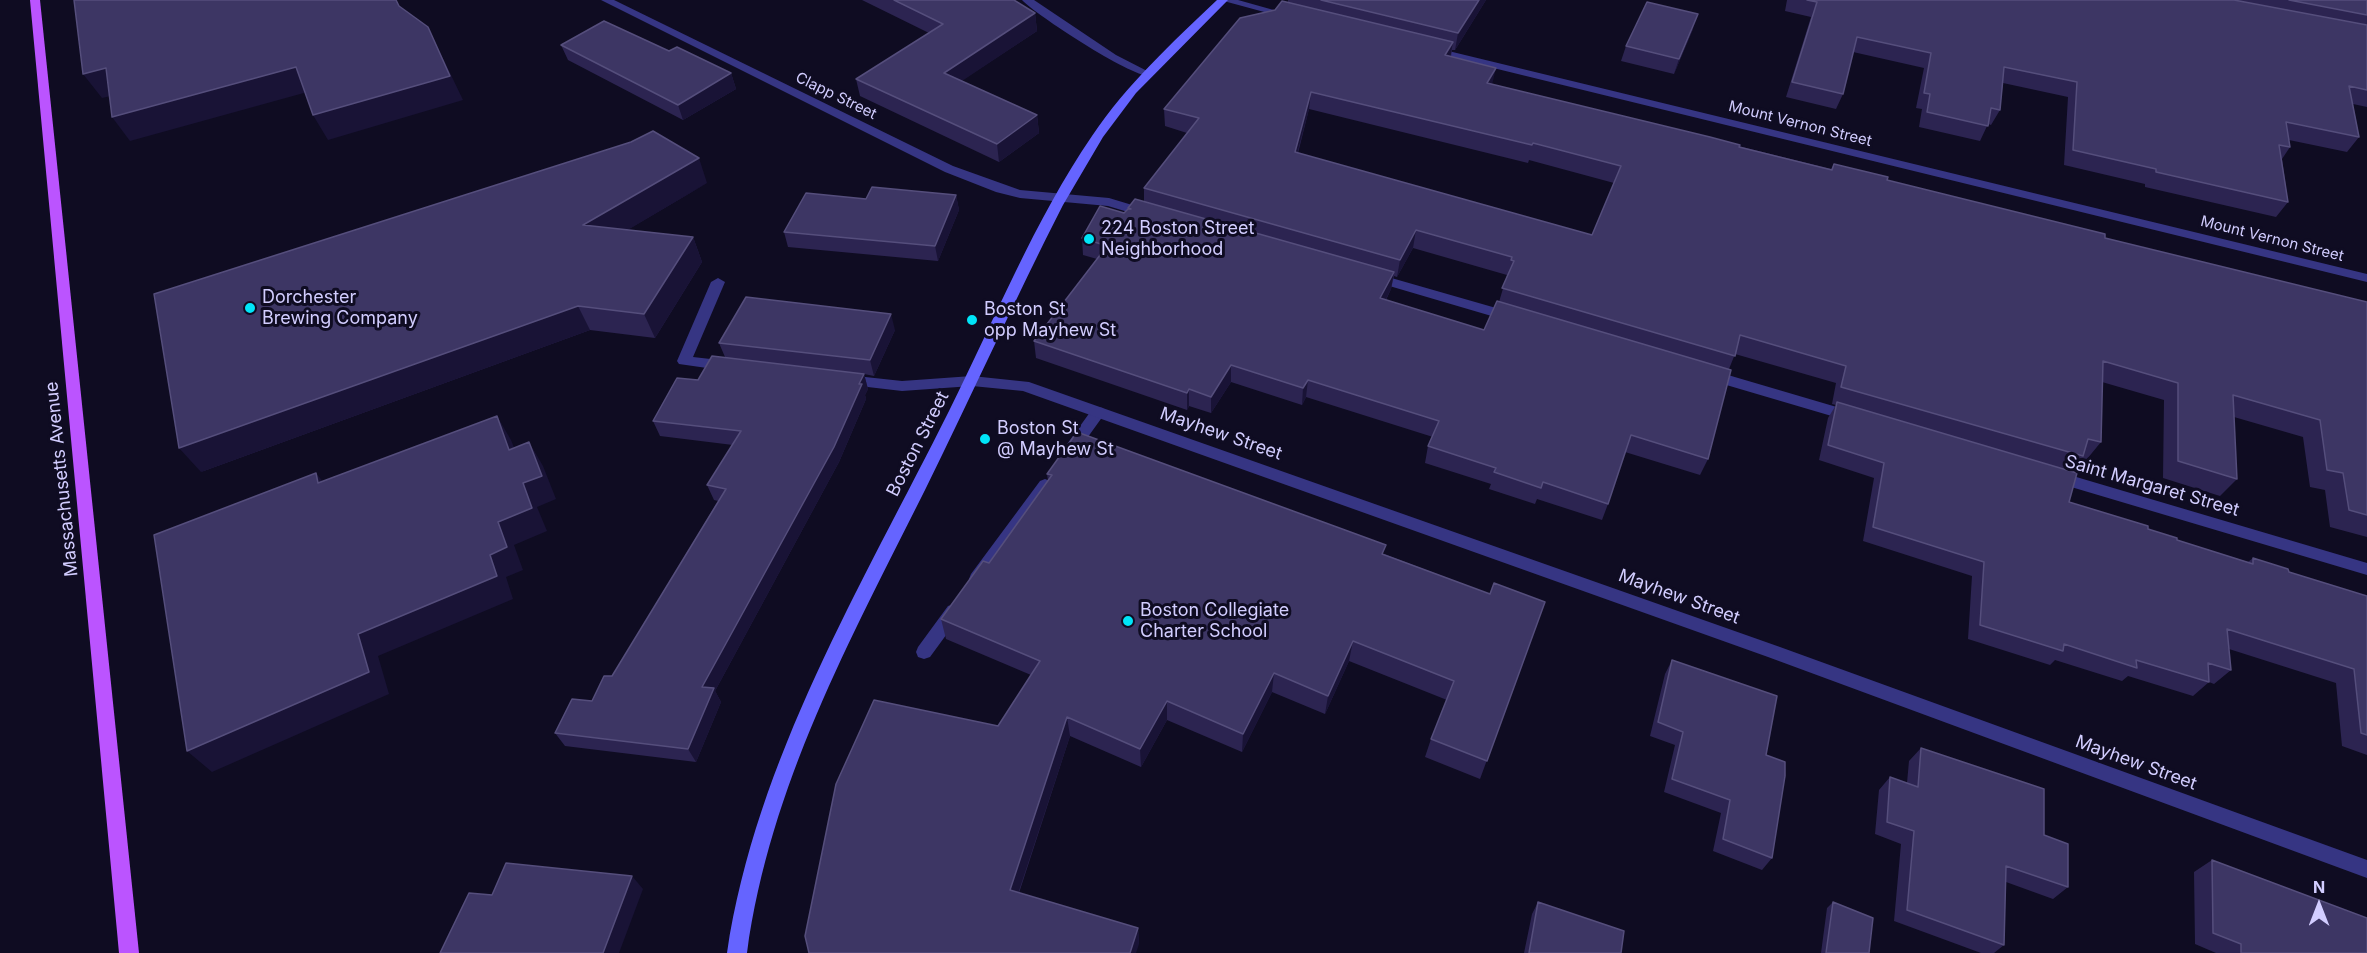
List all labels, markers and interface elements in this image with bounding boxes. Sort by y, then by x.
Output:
street label: Clapp Street [793,69,879,123]
street label: Mount Vernon Street [1727,98,1873,150]
street label: Mount Vernon Street [2199,213,2345,265]
place label: 224 Boston Street Neighborhood [1101,218,1254,260]
marker: 224 Boston Street Neighborhood [1082,232,1096,246]
place label: Dorchester Brewing Company [262,287,418,330]
place label: Boston St opp Mayhew St [984,299,1116,342]
marker: Dorchester Brewing Company [243,301,257,315]
marker: Boston St opp Mayhew St [965,313,979,327]
street label: Massachusetts Avenue [41,380,83,578]
street label: Boston Street [882,388,954,500]
street label: Mayhew Street [1157,403,1285,465]
place label: Boston St @ Mayhew St [997,418,1114,460]
marker: Boston St @ Mayhew St [978,432,992,446]
street label: Saint Margaret Street [2062,451,2242,521]
street label: Mayhew Street [1615,565,1743,629]
place label: Boston Collegiate Charter School [1140,600,1289,642]
marker: Boston Collegiate Charter School [1121,614,1135,628]
street label: Mayhew Street [2072,731,2200,795]
north arrow [2289,875,2349,935]
text: N [2313,877,2325,897]

